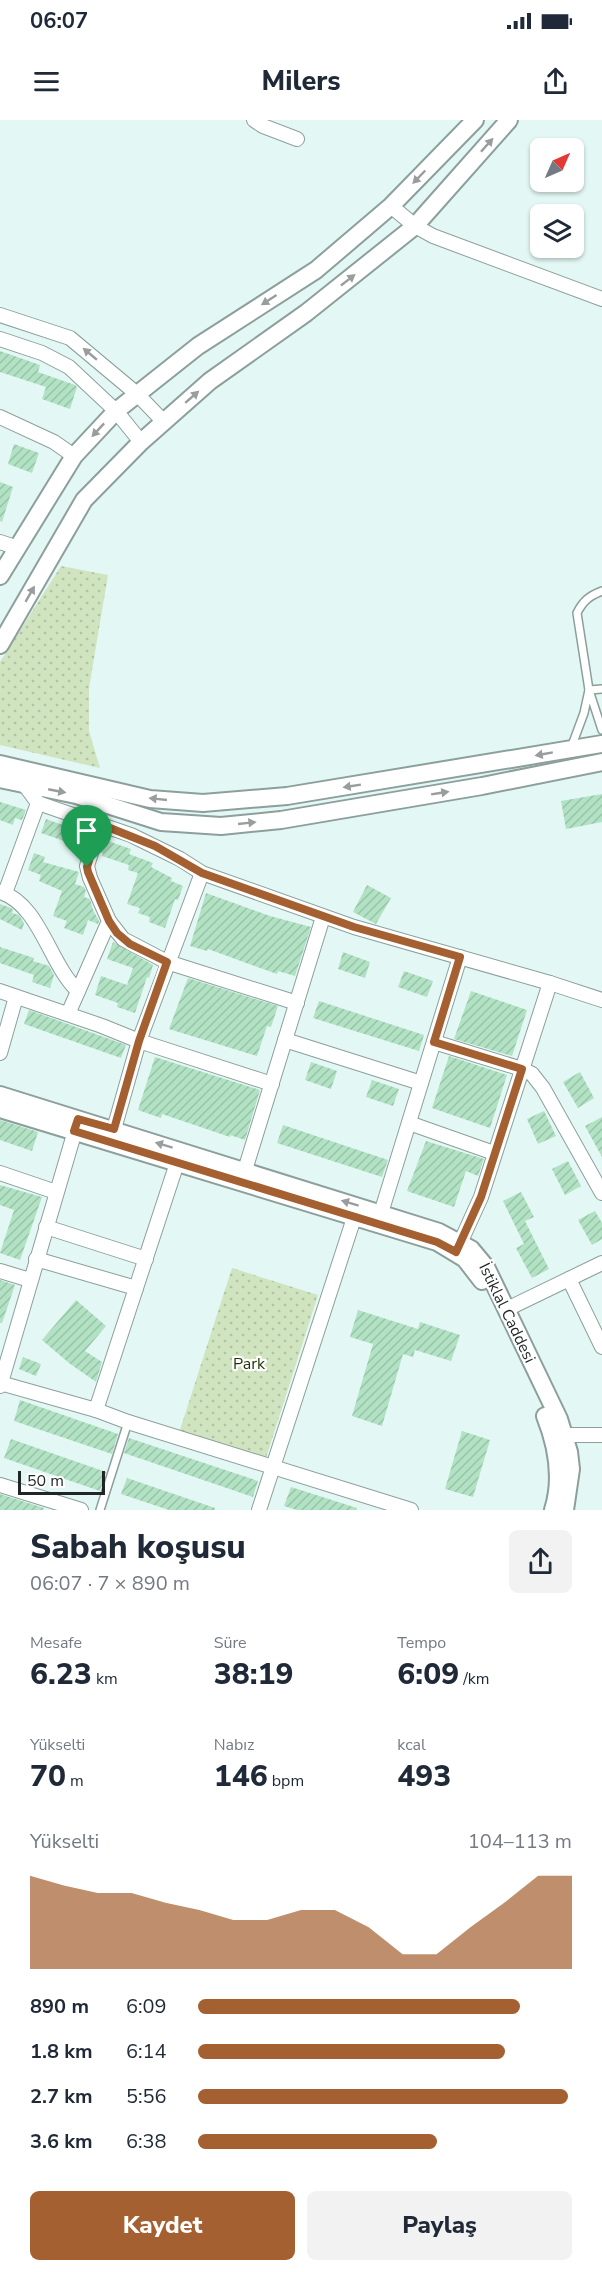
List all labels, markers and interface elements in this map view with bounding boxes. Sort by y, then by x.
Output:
text: 06:07 [30,6,88,36]
text: Milers [261,63,341,100]
icon: menu [30,65,63,98]
icon: share [539,65,572,98]
one-way arrow [480,138,493,153]
north arrow [530,138,584,192]
map controls [530,138,584,258]
one-way arrow [413,169,427,183]
button: layers [530,204,584,258]
one-way arrow [340,274,356,287]
one-way arrow [261,294,277,305]
one-way arrow [83,348,98,361]
one-way arrow [184,391,199,404]
one-way arrow [91,423,105,437]
one-way arrow [24,586,35,602]
one-way arrow [535,749,554,758]
one-way arrow [342,781,361,790]
one-way arrow [48,787,67,796]
one-way arrow [430,788,449,797]
one-way arrow [149,794,168,804]
pin [61,805,112,867]
icon: arrive [70,814,103,847]
one-way arrow [238,818,257,828]
one-way arrow [155,1140,173,1149]
one-way arrow [341,1198,359,1207]
street label: İstiklal Caddesi [473,1259,541,1367]
park label: Park [233,1353,266,1375]
scale bar [18,1468,105,1496]
text: 50 m [27,1470,64,1492]
text: Sabah koşusu [30,1525,246,1570]
button: share [509,1530,572,1593]
text: 06:07 · 7 × 890 m [30,1570,190,1597]
text: Mesafe [30,1632,82,1654]
text: Süre [214,1632,247,1654]
text: Tempo [397,1632,446,1654]
text: 6.23 [30,1654,92,1695]
text: 38:19 [214,1654,293,1695]
text: 6:09 [397,1654,459,1695]
text: km [92,1668,118,1690]
text: /km [459,1668,489,1690]
text: Yükselti [30,1734,85,1756]
text: Nabız [214,1734,254,1756]
text: kcal [397,1734,426,1756]
text: 70 [30,1756,66,1797]
text: 146 [214,1756,268,1797]
text: 493 [397,1756,451,1797]
text: m [66,1770,84,1792]
text: bpm [268,1770,304,1792]
text: Yükselti [30,1828,99,1855]
text: 104–113 m [468,1828,572,1855]
text: 890 m [30,1993,89,2020]
text: 6:09 [126,1993,167,2020]
text: 1.8 km [30,2038,93,2065]
text: 6:14 [126,2038,167,2065]
text: 2.7 km [30,2083,93,2110]
text: 5:56 [126,2083,167,2110]
text: 3.6 km [30,2128,93,2155]
text: 6:38 [126,2128,167,2155]
button: Kaydet [30,2191,295,2260]
button: Paylaş [307,2191,572,2260]

